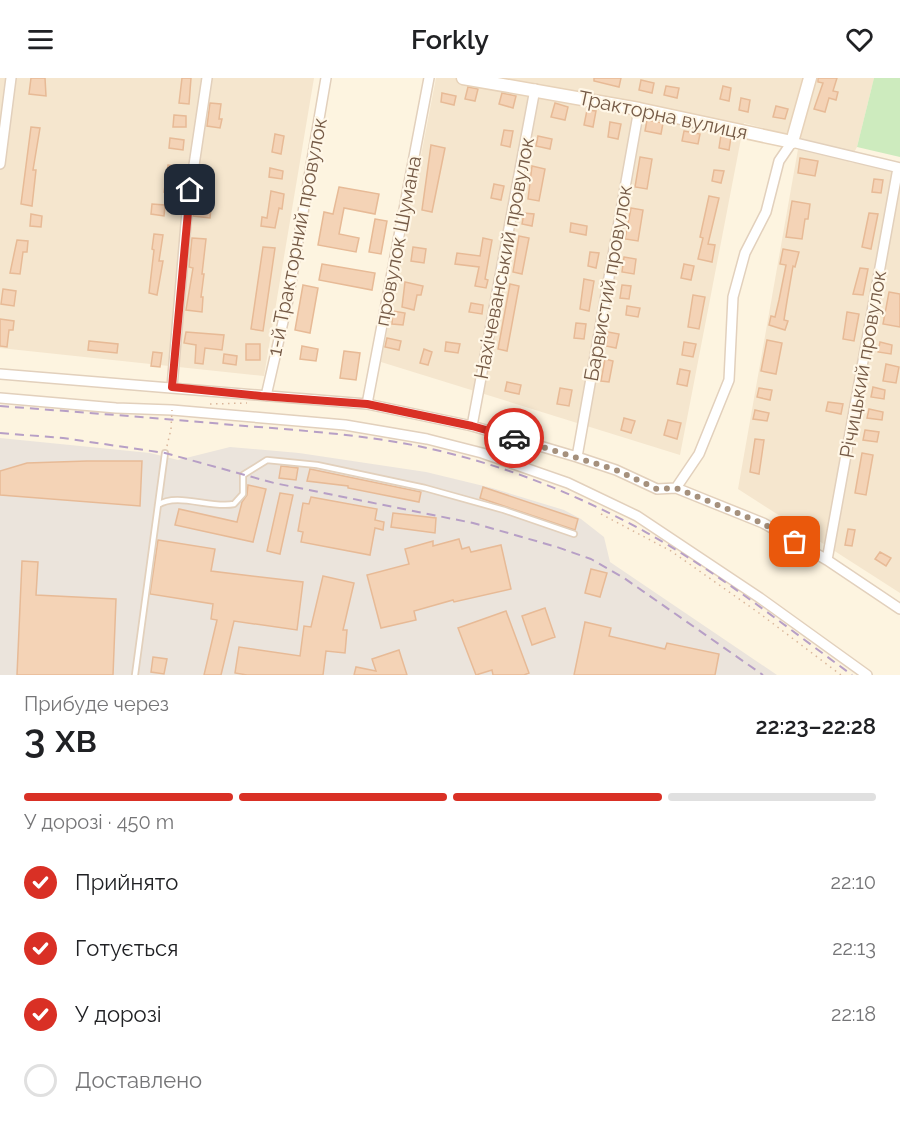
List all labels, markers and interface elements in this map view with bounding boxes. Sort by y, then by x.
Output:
icon: menu [24,23,57,56]
icon: heart [843,23,876,56]
text: Forkly [411,24,489,55]
street label: Тракторна вулиця [576,85,750,145]
street label: 1-й Тракторний провулок [262,116,332,358]
street label: Нахічеванський провулок [469,135,539,381]
street label: провулок Шумана [370,154,426,328]
pin [164,164,215,215]
icon: home [173,173,206,206]
street label: Барвистий провулок [579,183,637,383]
street label: Річицький провулок [835,268,891,460]
courier [484,408,544,468]
icon: car [498,422,531,455]
pin [769,516,820,567]
icon: bag [778,525,811,558]
text: Прибуде через [24,692,169,716]
text: 22:23–22:28 [755,713,876,739]
text: 3 хв [24,715,97,761]
text: У дорозі · 450 m [24,810,174,834]
icon: check [24,866,57,899]
text: Прийнято [75,869,178,895]
text: 22:10 [831,870,876,894]
icon: check [24,932,57,965]
text: Готується [75,935,178,961]
text: 22:13 [832,936,876,960]
icon: check [24,998,57,1031]
text: У дорозі [75,1001,162,1027]
text: 22:18 [831,1002,876,1026]
text: Доставлено [75,1067,202,1093]

